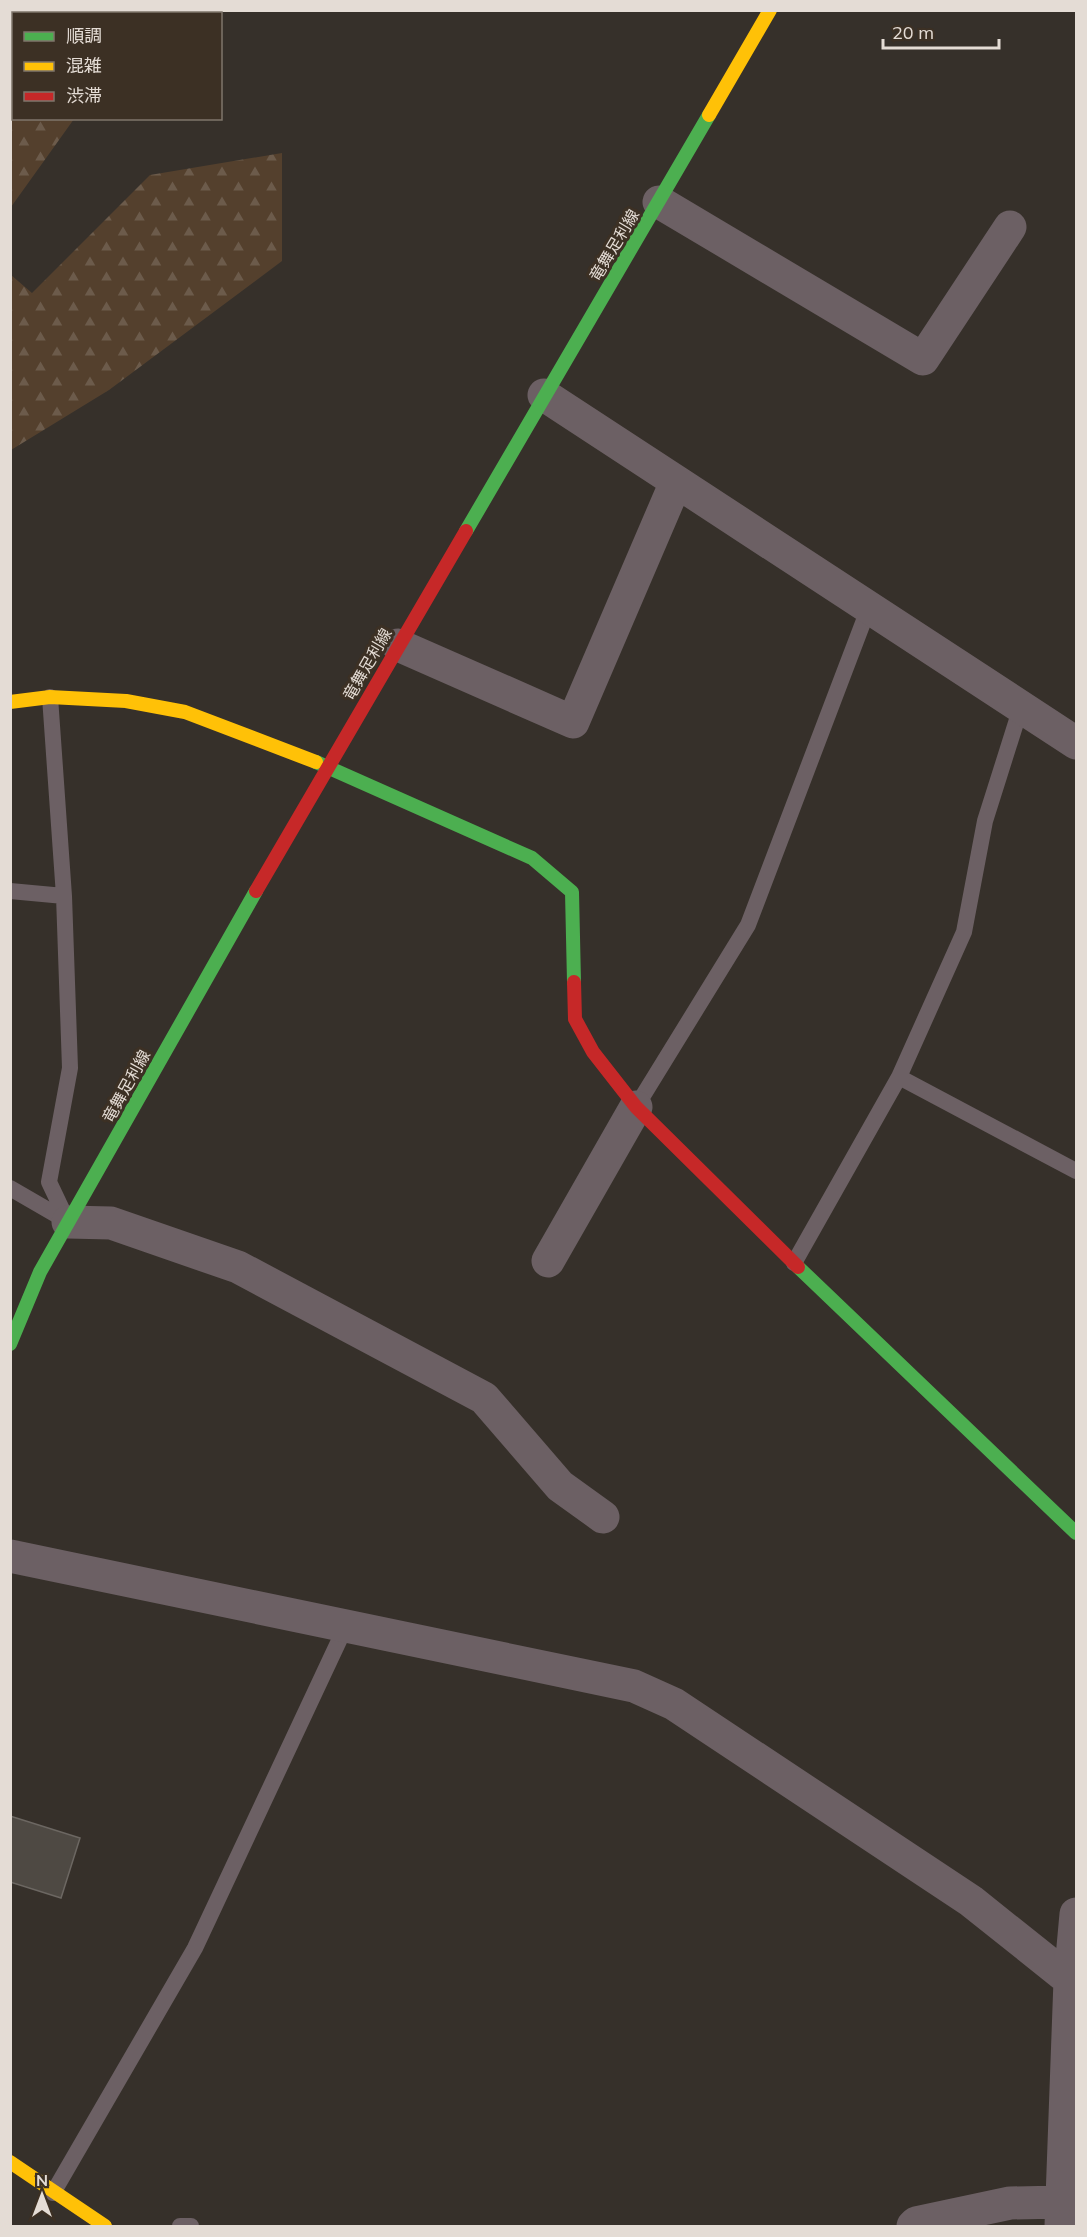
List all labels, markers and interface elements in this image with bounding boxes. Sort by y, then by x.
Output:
legend [12,12,222,120]
scale bar [883,12,998,50]
text: 20 m [892,21,934,44]
text: 順調 [66,24,102,47]
text: 混雑 [66,54,102,77]
text: 渋滞 [66,84,102,107]
street label: 竜舞足利線 [585,206,643,284]
street label: 竜舞足利線 [338,624,396,704]
street label: 竜舞足利線 [98,1046,154,1126]
north arrow [12,2165,72,2225]
text: N [36,2170,48,2190]

